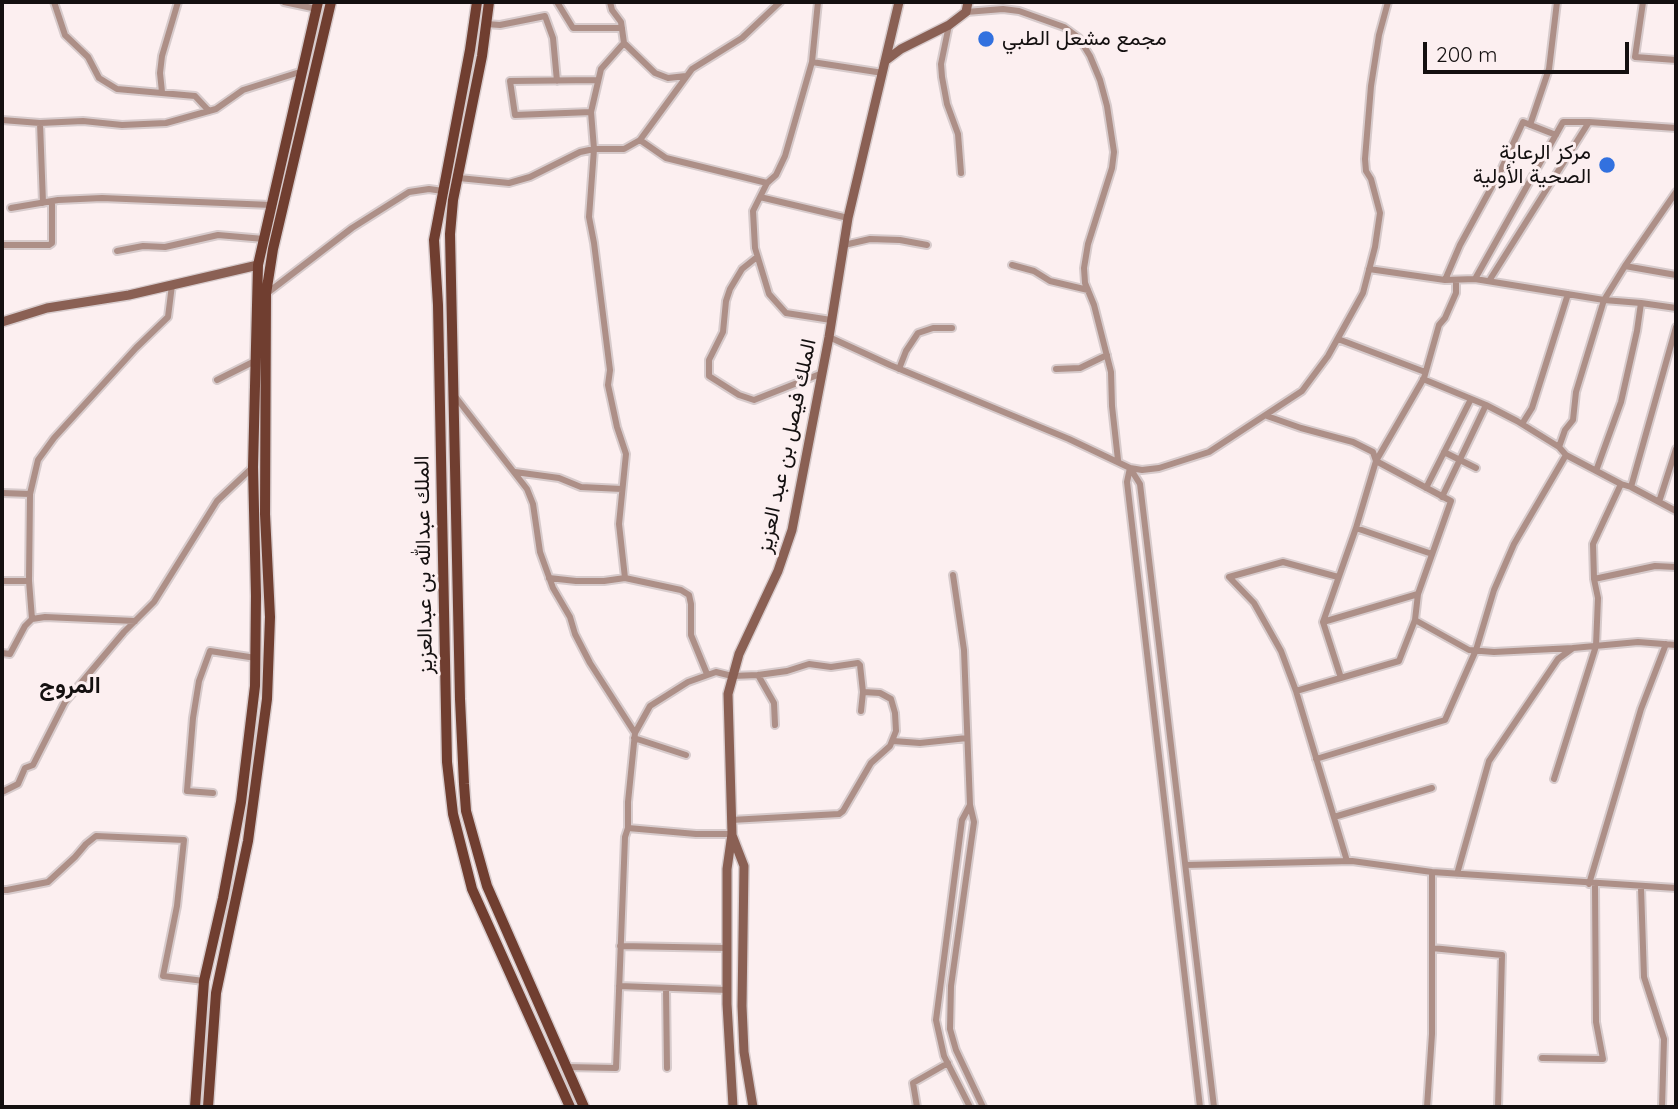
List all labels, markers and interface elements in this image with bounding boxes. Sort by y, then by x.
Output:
place label: مجمع مشعل الطبي [1002,26,1167,52]
scale bar [1426,28,1632,72]
marker: مجمع مشعل الطبي [976,29,996,49]
text: 200 m [1436,41,1498,67]
place label: مركز الرعاية الصحية الأولية [1473,140,1591,190]
marker: مركز الرعاية الصحية الأولية [1597,155,1617,175]
street label: الملك فيصل بن عبد العزيز [752,337,822,555]
street label: الملك عبدالله بن عبدالعزيز [409,455,439,675]
district label: المروج [39,672,101,700]

